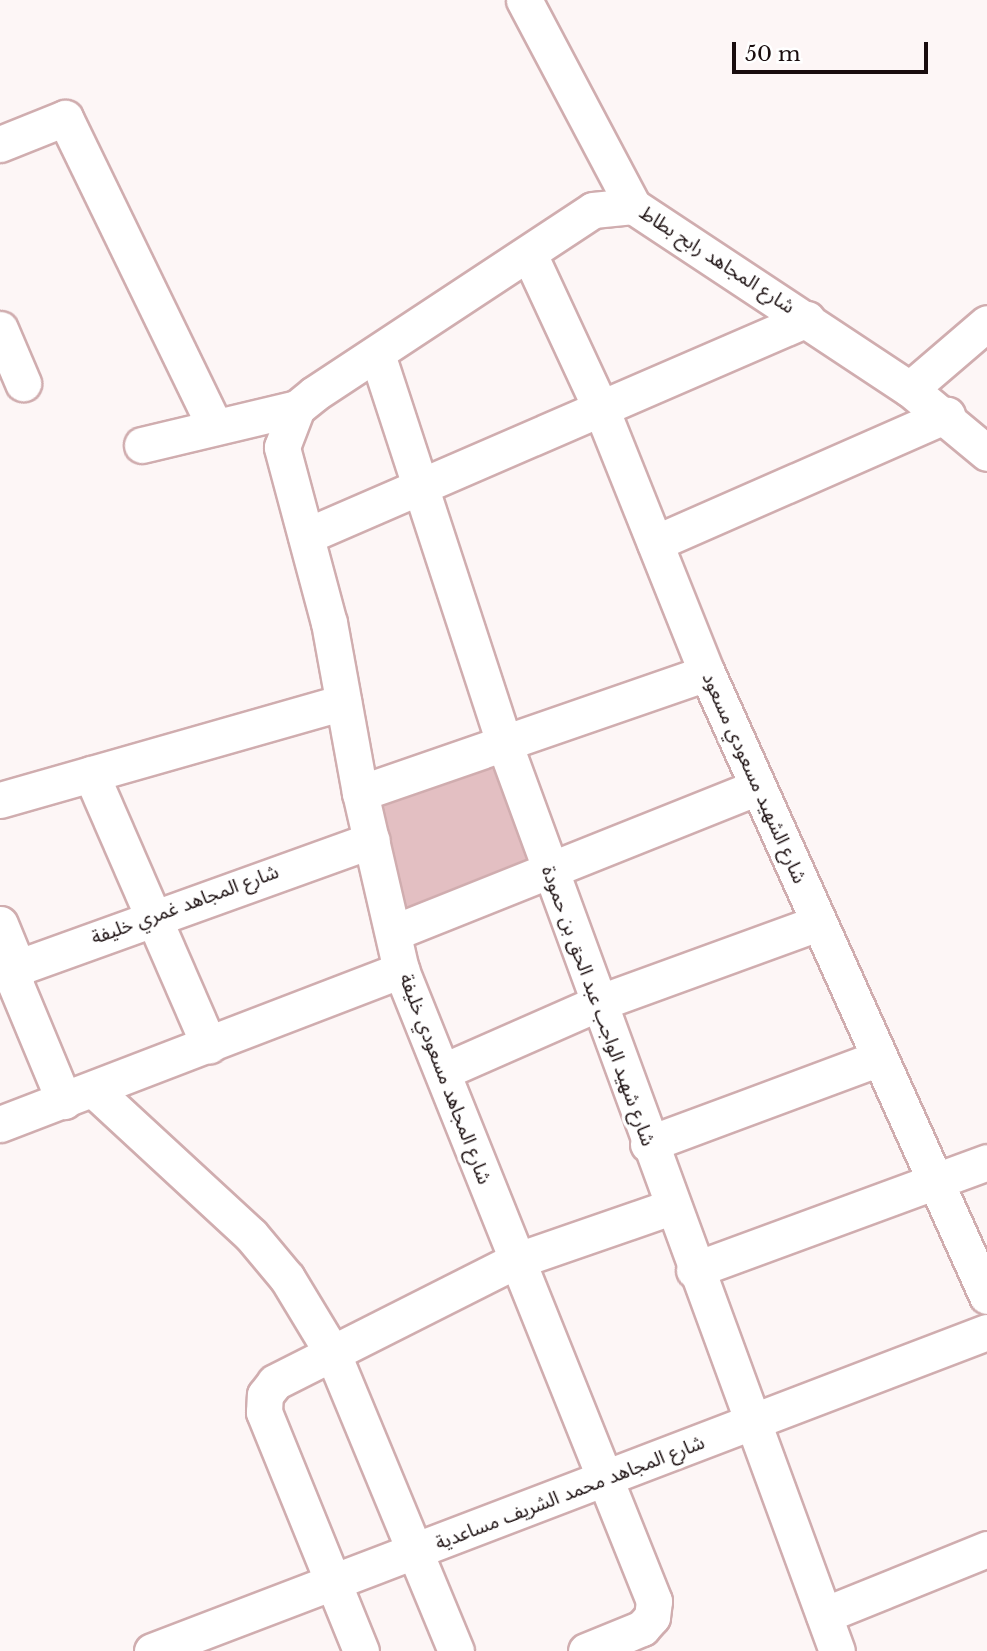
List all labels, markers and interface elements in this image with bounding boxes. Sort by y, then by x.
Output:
scale bar [735,28,931,72]
text: 50 m [745,41,800,67]
street label: شارع المجاهد رابح بطاط [635,201,799,319]
street label: شارع الشهيد مسعودي مسعود [697,669,811,887]
street label: شارع المجاهد غمري خليفة [88,860,282,950]
street label: شارع شهيد الواجب عبد الحق بن حمودة [537,863,659,1149]
street label: شارع المجاهد مسعودي خليفة [394,971,496,1187]
street label: شارع المجاهد محمد الشريف مساعدية [432,1431,708,1555]

